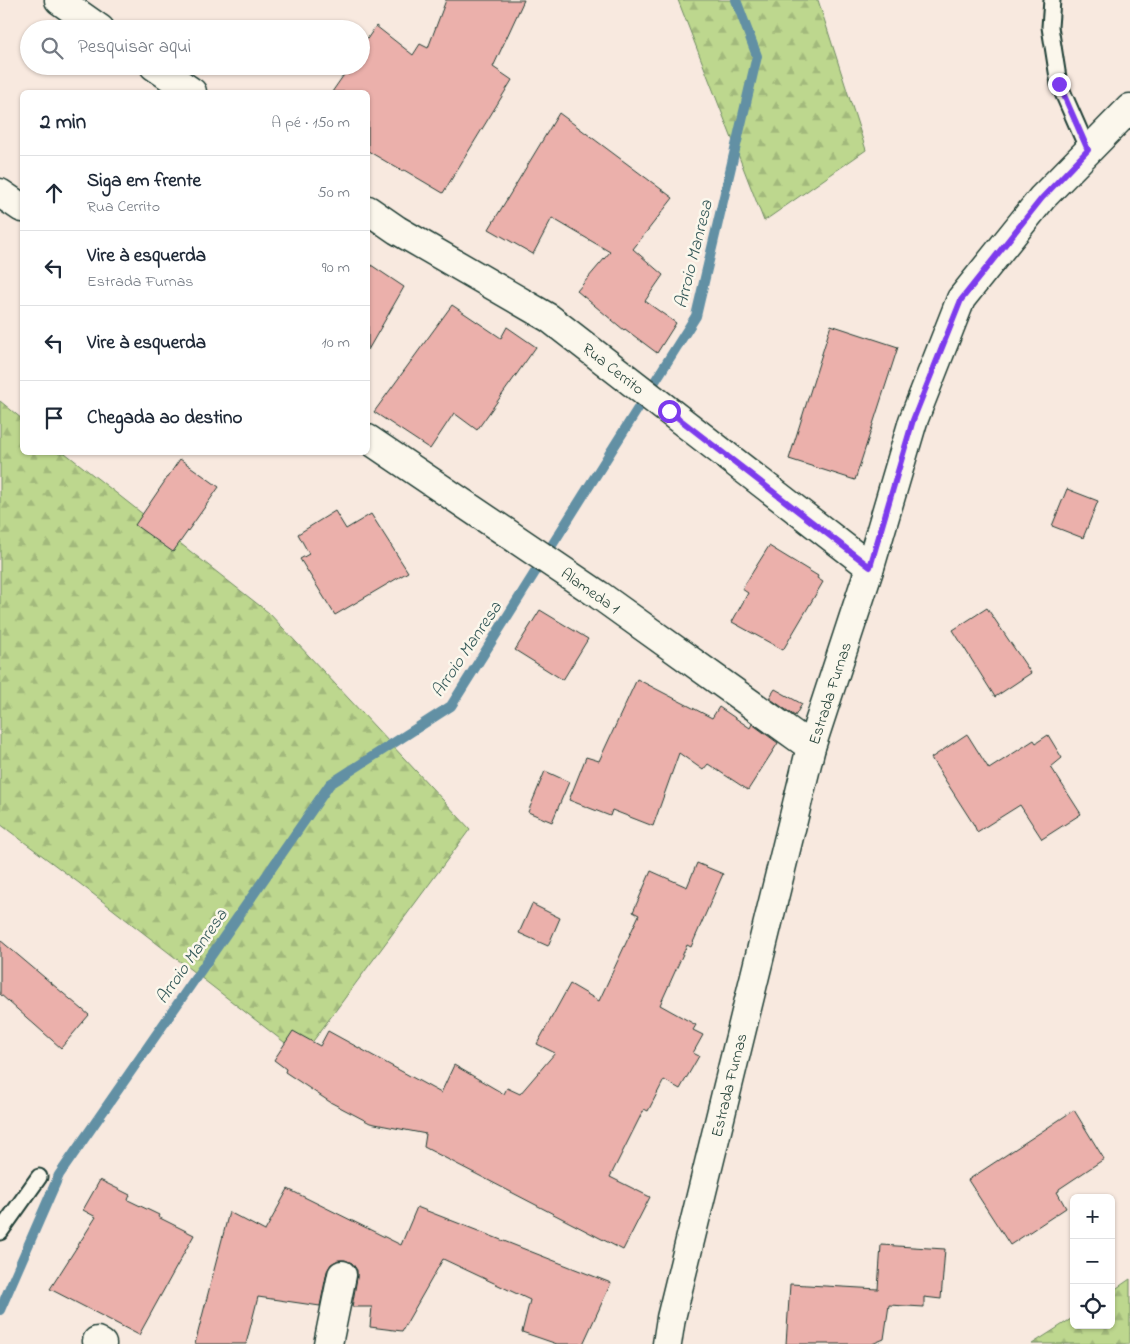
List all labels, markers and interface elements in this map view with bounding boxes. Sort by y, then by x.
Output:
search box [20,20,370,75]
icon: search [38,34,66,62]
text: Pesquisar aqui [78,34,191,61]
route end [1048,73,1071,96]
text: 2 min [40,108,86,138]
text: A pé · 150 m [271,111,350,135]
text: Siga em frente [87,168,201,195]
icon: ahead [40,179,68,207]
text: 50 m [318,181,350,205]
text: Rua Cerrito [87,195,160,219]
water label: Arroio Manresa [669,197,721,311]
text: Vire à esquerda [87,243,206,270]
icon: left [40,254,68,282]
text: 90 m [322,256,350,280]
text: Estrada Furnas [87,270,193,294]
icon: left [40,329,68,357]
text: Vire à esquerda [87,330,206,357]
text: 10 m [322,331,350,355]
street label: Rua Cerrito [577,338,649,402]
route start [658,400,681,423]
icon: arrive [40,404,68,432]
text: Chegada ao destino [87,405,242,432]
street label: Alameda 1 [555,562,624,621]
water label: Arroio Manresa [426,597,510,703]
street label: Estrada Furnas [803,639,859,748]
water label: Arroio Manresa [150,904,235,1010]
street label: Estrada Furnas [705,1031,754,1140]
map controls [1070,1194,1115,1329]
button: + [1070,1194,1115,1239]
button: − [1070,1239,1115,1284]
button: locate [1070,1284,1115,1329]

